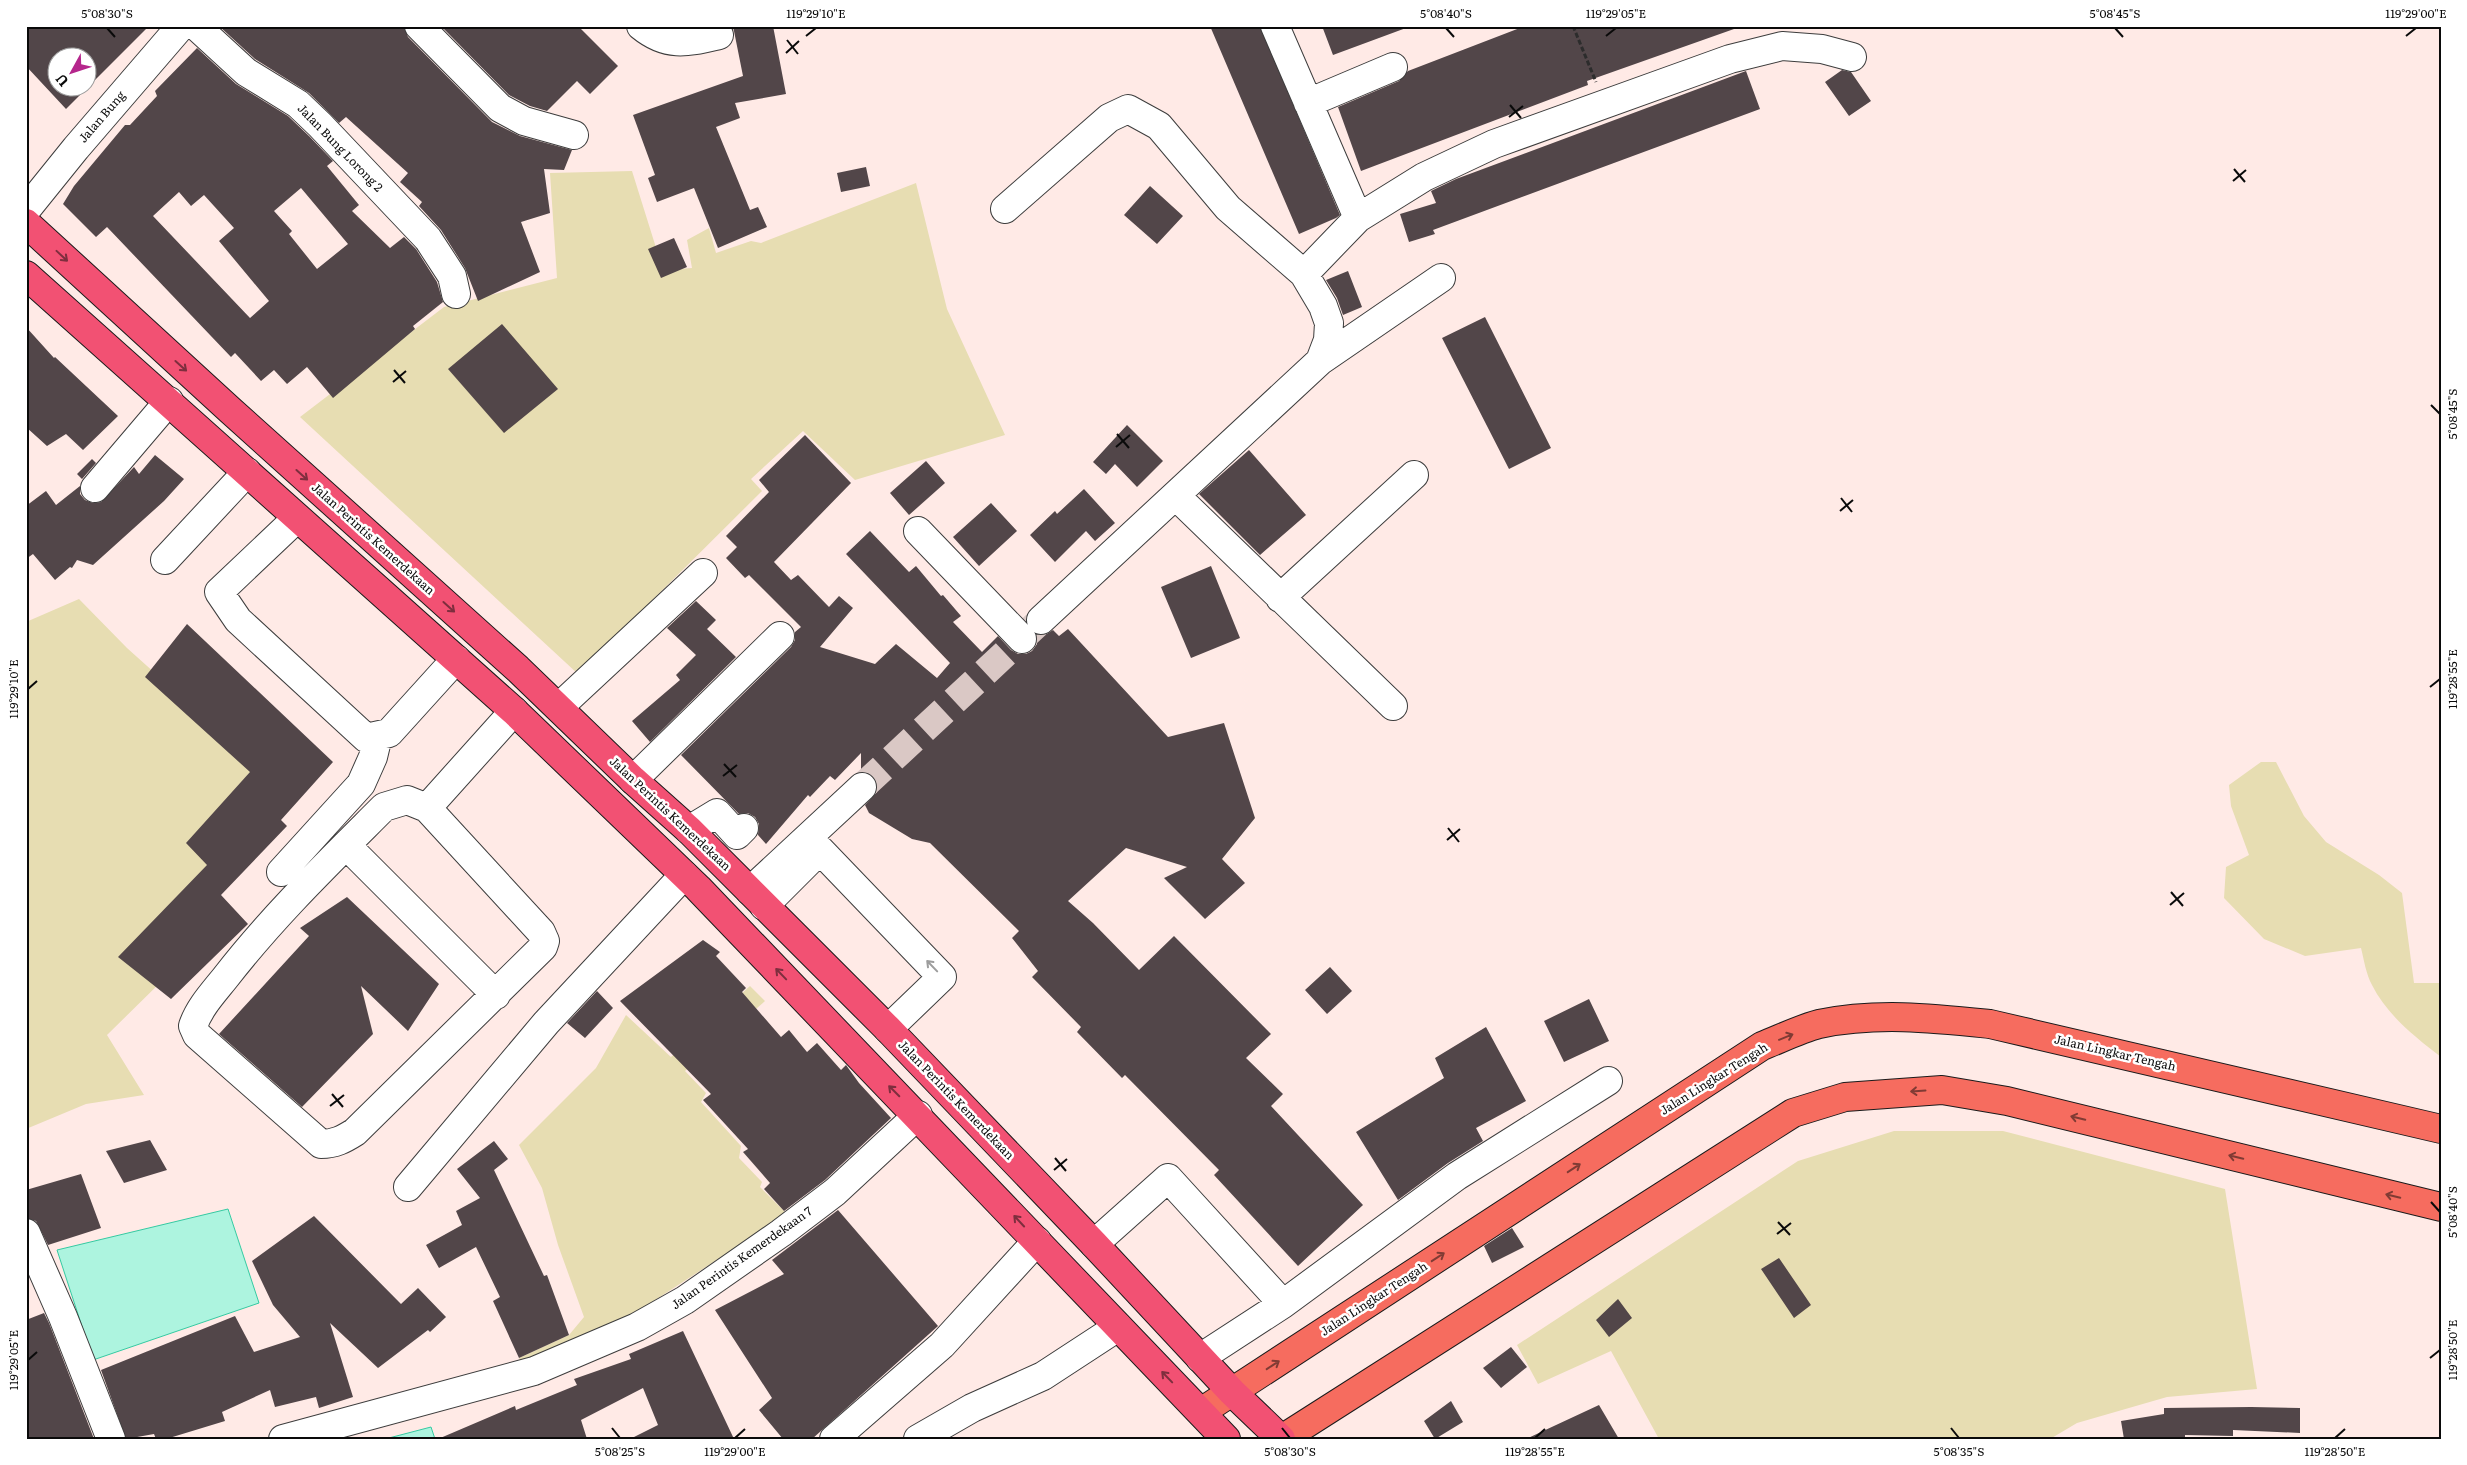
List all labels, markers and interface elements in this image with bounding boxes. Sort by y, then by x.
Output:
text: 5°08'30"S [81,4,133,22]
text: 119°29'10"E [786,4,846,22]
text: 5°08'40"S [1420,4,1472,22]
text: 119°29'05"E [1586,4,1647,22]
text: 5°08'45"S [2090,4,2140,22]
text: 119°29'00"E [2385,4,2447,22]
north arrow [48,48,98,98]
text: U [50,70,72,92]
street label: Jalan Bung [74,86,129,146]
street label: Jalan Bung Lorong 2 [294,99,388,195]
one-way arrow [55,250,68,262]
one-way arrow [175,360,188,372]
text: 5°08'45"S [2443,389,2461,439]
one-way arrow [295,469,308,481]
street label: Jalan Perintis Kemerdekaan [308,478,439,599]
one-way arrow [442,601,455,613]
text: 119°28'55"E [2443,649,2461,709]
text: 119°29'10"E [4,659,22,719]
street label: Jalan Perintis Kemerdekaan [606,752,735,874]
one-way arrow [926,960,938,973]
one-way arrow [775,968,787,981]
street label: Jalan Lingkar Tengah [2053,1029,2178,1075]
one-way arrow [1778,1032,1794,1041]
street label: Jalan Perintis Kemerdekaan [895,1035,1019,1163]
street label: Jalan Lingkar Tengah [1656,1038,1771,1119]
one-way arrow [888,1085,900,1097]
one-way arrow [1911,1087,1927,1096]
one-way arrow [2070,1113,2086,1122]
one-way arrow [2228,1152,2244,1161]
one-way arrow [1567,1163,1581,1173]
text: 5°08'40"S [2443,1186,2461,1238]
one-way arrow [2386,1191,2402,1200]
street label: Jalan Perintis Kemerdekaan 7 [667,1201,816,1313]
one-way arrow [1013,1215,1025,1228]
one-way arrow [1431,1252,1445,1262]
street label: Jalan Lingkar Tengah [1316,1257,1431,1340]
text: 119°28'50"E [2443,1319,2461,1380]
text: 119°29'05"E [4,1329,22,1390]
one-way arrow [1265,1360,1279,1370]
one-way arrow [1161,1371,1173,1383]
text: 5°08'25"S [595,1442,645,1460]
text: 119°29'00"E [704,1442,766,1460]
text: 5°08'30"S [1264,1442,1316,1460]
text: 119°28'55"E [1505,1442,1565,1460]
text: 5°08'35"S [1934,1442,1984,1460]
text: 119°28'50"E [2305,1442,2366,1460]

